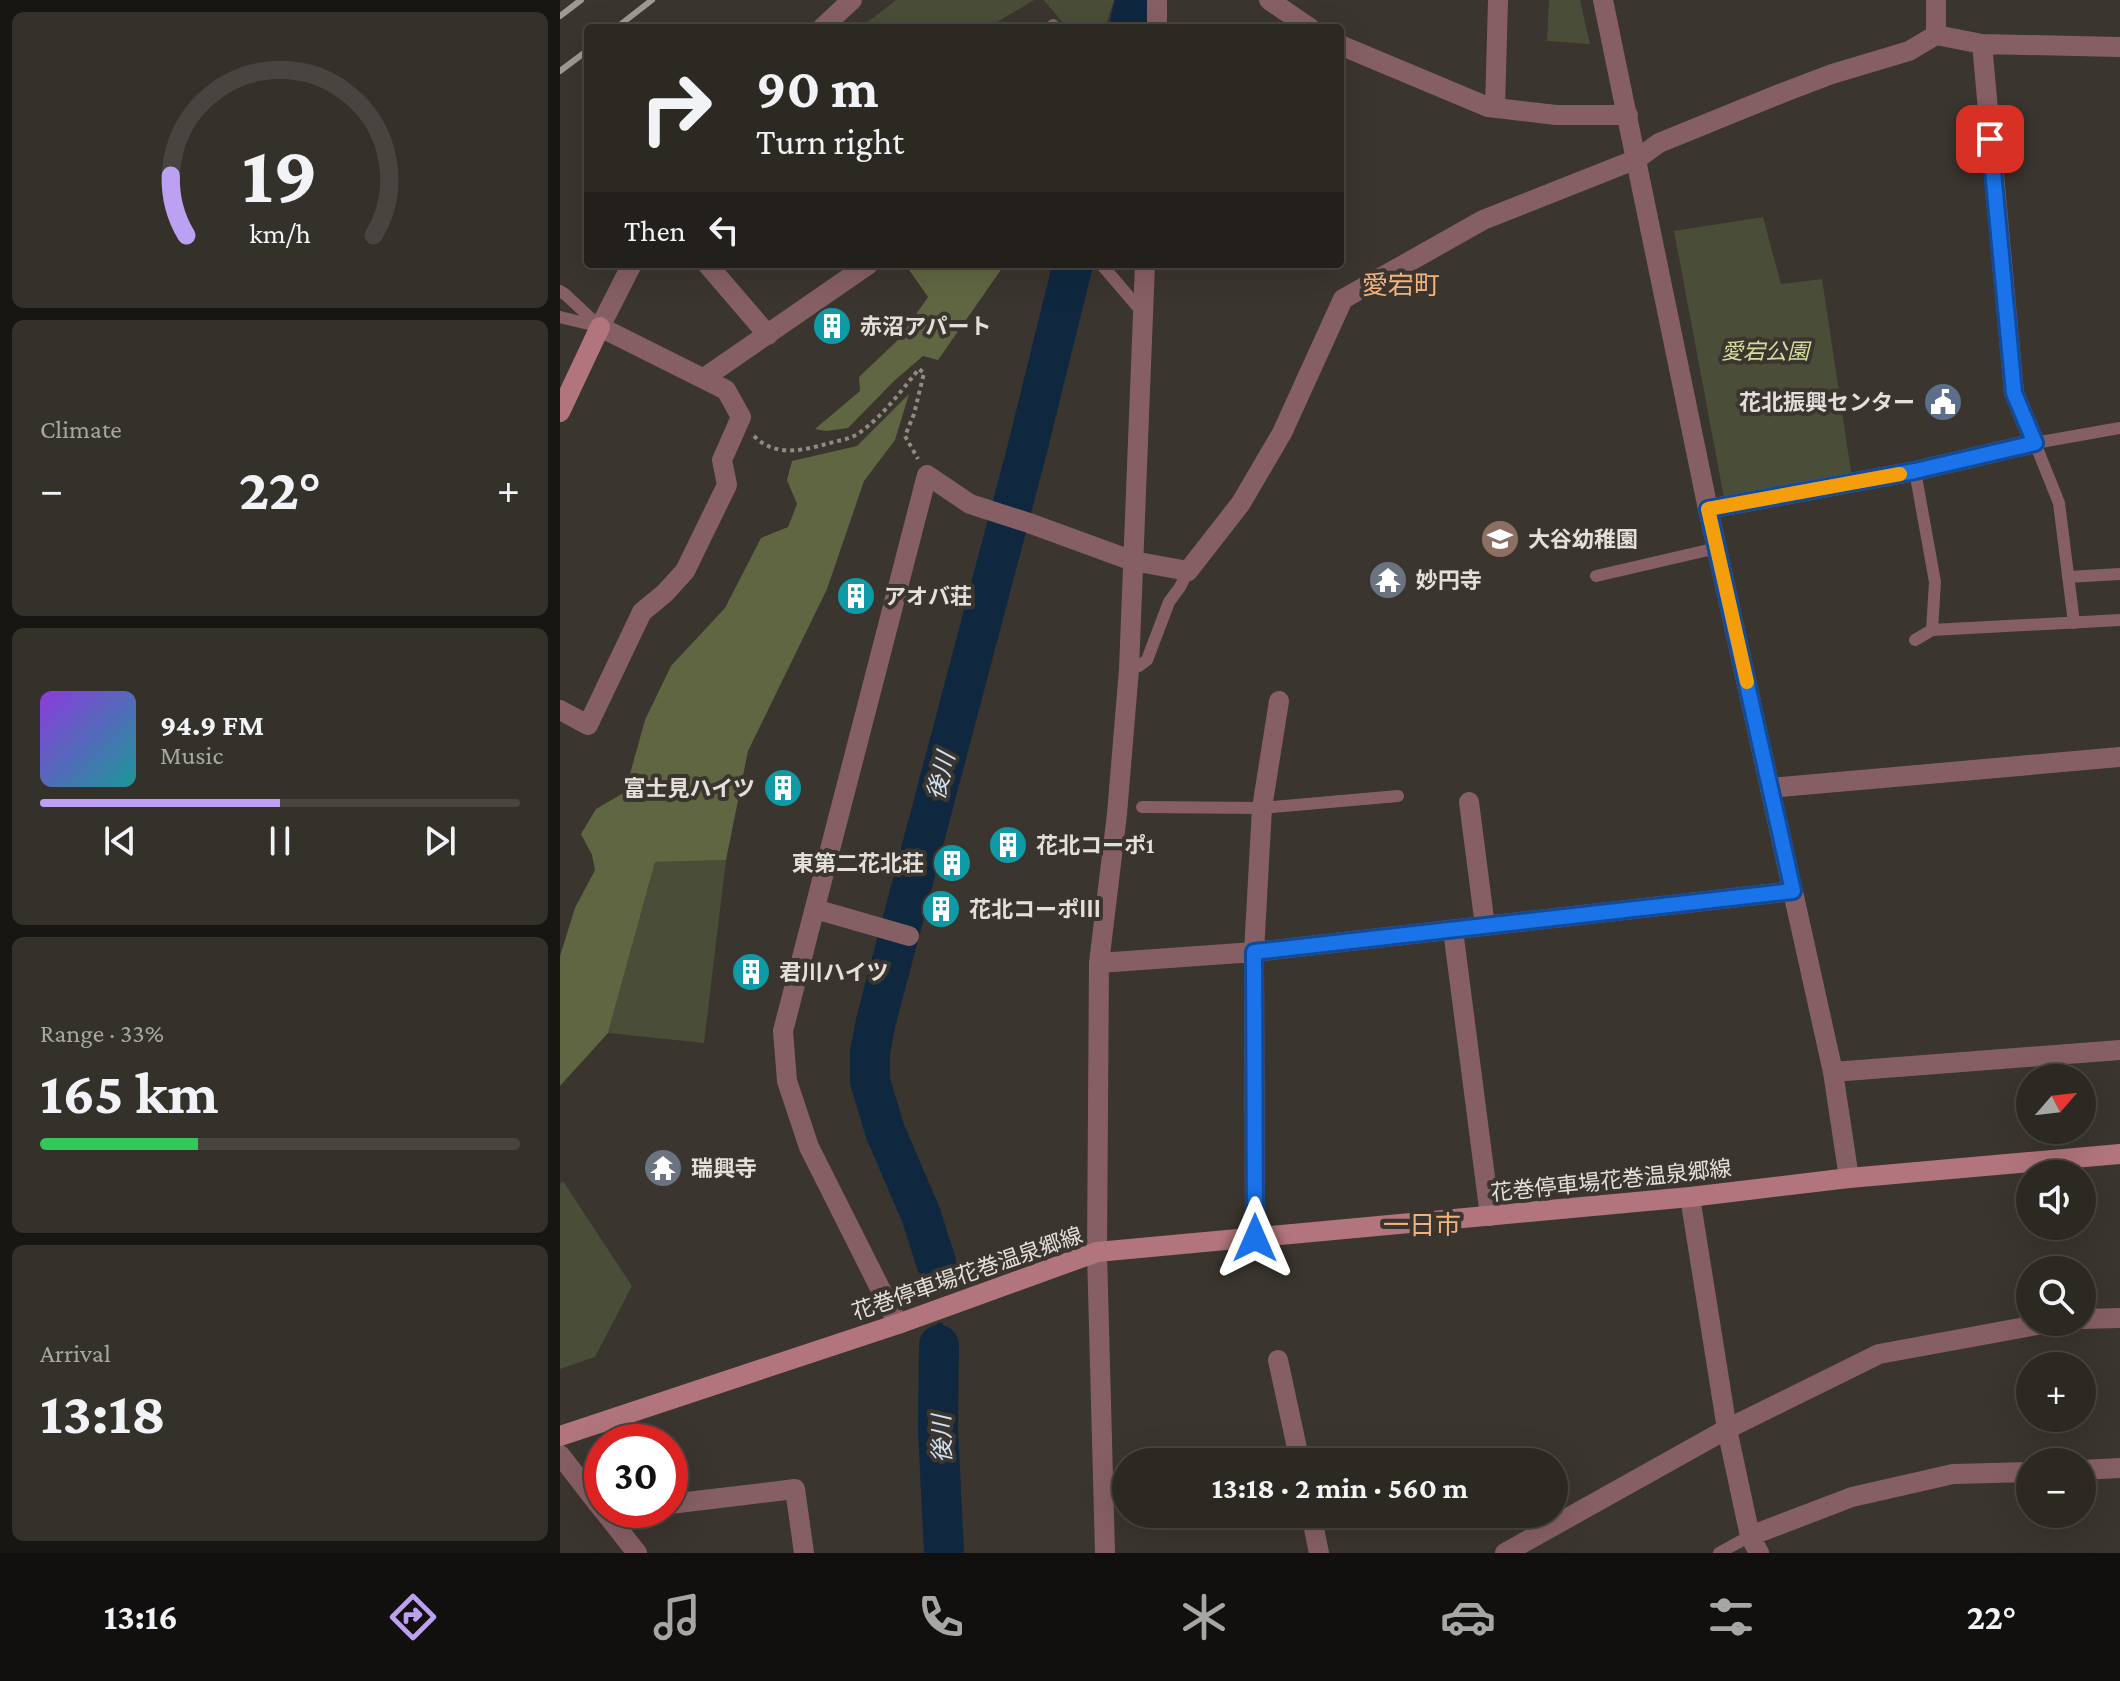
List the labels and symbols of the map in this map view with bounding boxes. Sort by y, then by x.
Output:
pin [1956,105,2024,173]
district label: 愛宕町 [1362,271,1440,300]
building icon: 赤沼アパート [811,305,853,347]
place label: 赤沼アパート [860,314,992,339]
park label: 愛宕公園 [1721,339,1812,364]
public building icon: 花北振興センター [1922,381,1964,423]
place label: 花北振興センター [1739,390,1915,415]
school or university icon: 大谷幼稚園 [1479,518,1521,560]
place label: 大谷幼稚園 [1528,527,1638,552]
temple icon: 妙円寺 [1367,559,1409,601]
place label: 妙円寺 [1416,568,1482,593]
building icon: アオバ荘 [835,575,877,617]
place label: アオバ荘 [884,584,972,609]
water label: 後川 [922,746,960,802]
building icon: 富士見ハイツ [762,767,804,809]
place label: 富士見ハイツ [623,776,755,801]
building icon: 花北コーポ1 [987,824,1029,866]
place label: 花北コーポ1 [1036,833,1154,858]
building icon: 東第二花北荘 [931,842,973,884]
place label: 東第二花北荘 [792,851,924,876]
building icon: 花北コーポⅢ [920,888,962,930]
place label: 花北コーポⅢ [969,897,1101,922]
building icon: 君川ハイツ [730,951,772,993]
place label: 君川ハイツ [779,960,889,985]
north arrow [2016,1064,2096,1144]
temple icon: 瑞興寺 [642,1147,684,1189]
street label: 花巻停車場花巻温泉郷線 [1489,1155,1733,1206]
place label: 瑞興寺 [691,1156,757,1181]
position arrow [1213,1196,1297,1280]
district label: 一日市 [1383,1211,1461,1240]
street label: 花巻停車場花巻温泉郷線 [849,1222,1086,1325]
water label: 後川 [928,1412,955,1463]
speed limit sign: 30 [584,1424,688,1528]

